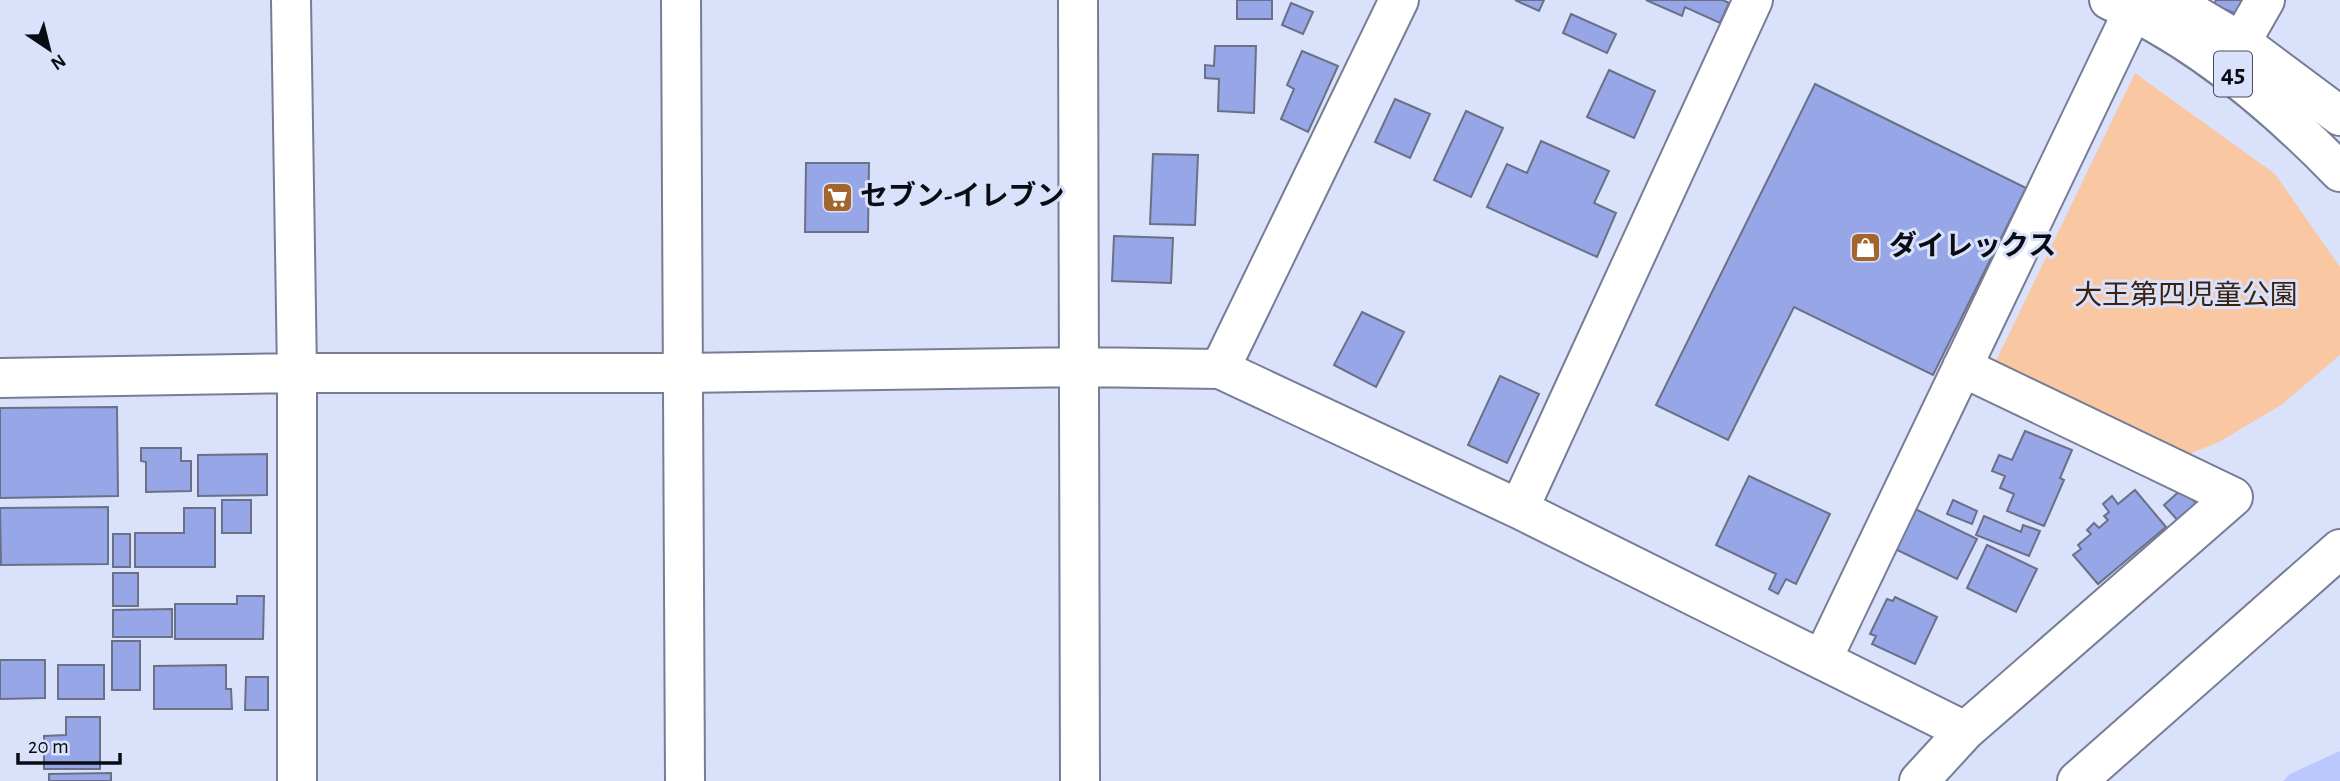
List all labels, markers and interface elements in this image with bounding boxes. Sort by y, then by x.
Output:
north arrow [14,14,84,84]
text: N [47,50,69,73]
road number: 45 [2214,52,2252,96]
supermarket icon: セブン-イレブン [820,180,854,214]
place label: セブン-イレブン [860,180,1065,211]
shop icon: ダイレックス [1849,230,1883,264]
place label: ダイレックス [1889,230,2056,261]
park label: 大王第四児童公園 [2074,280,2298,310]
scale bar [18,722,119,766]
text: 20 m [28,736,69,757]

